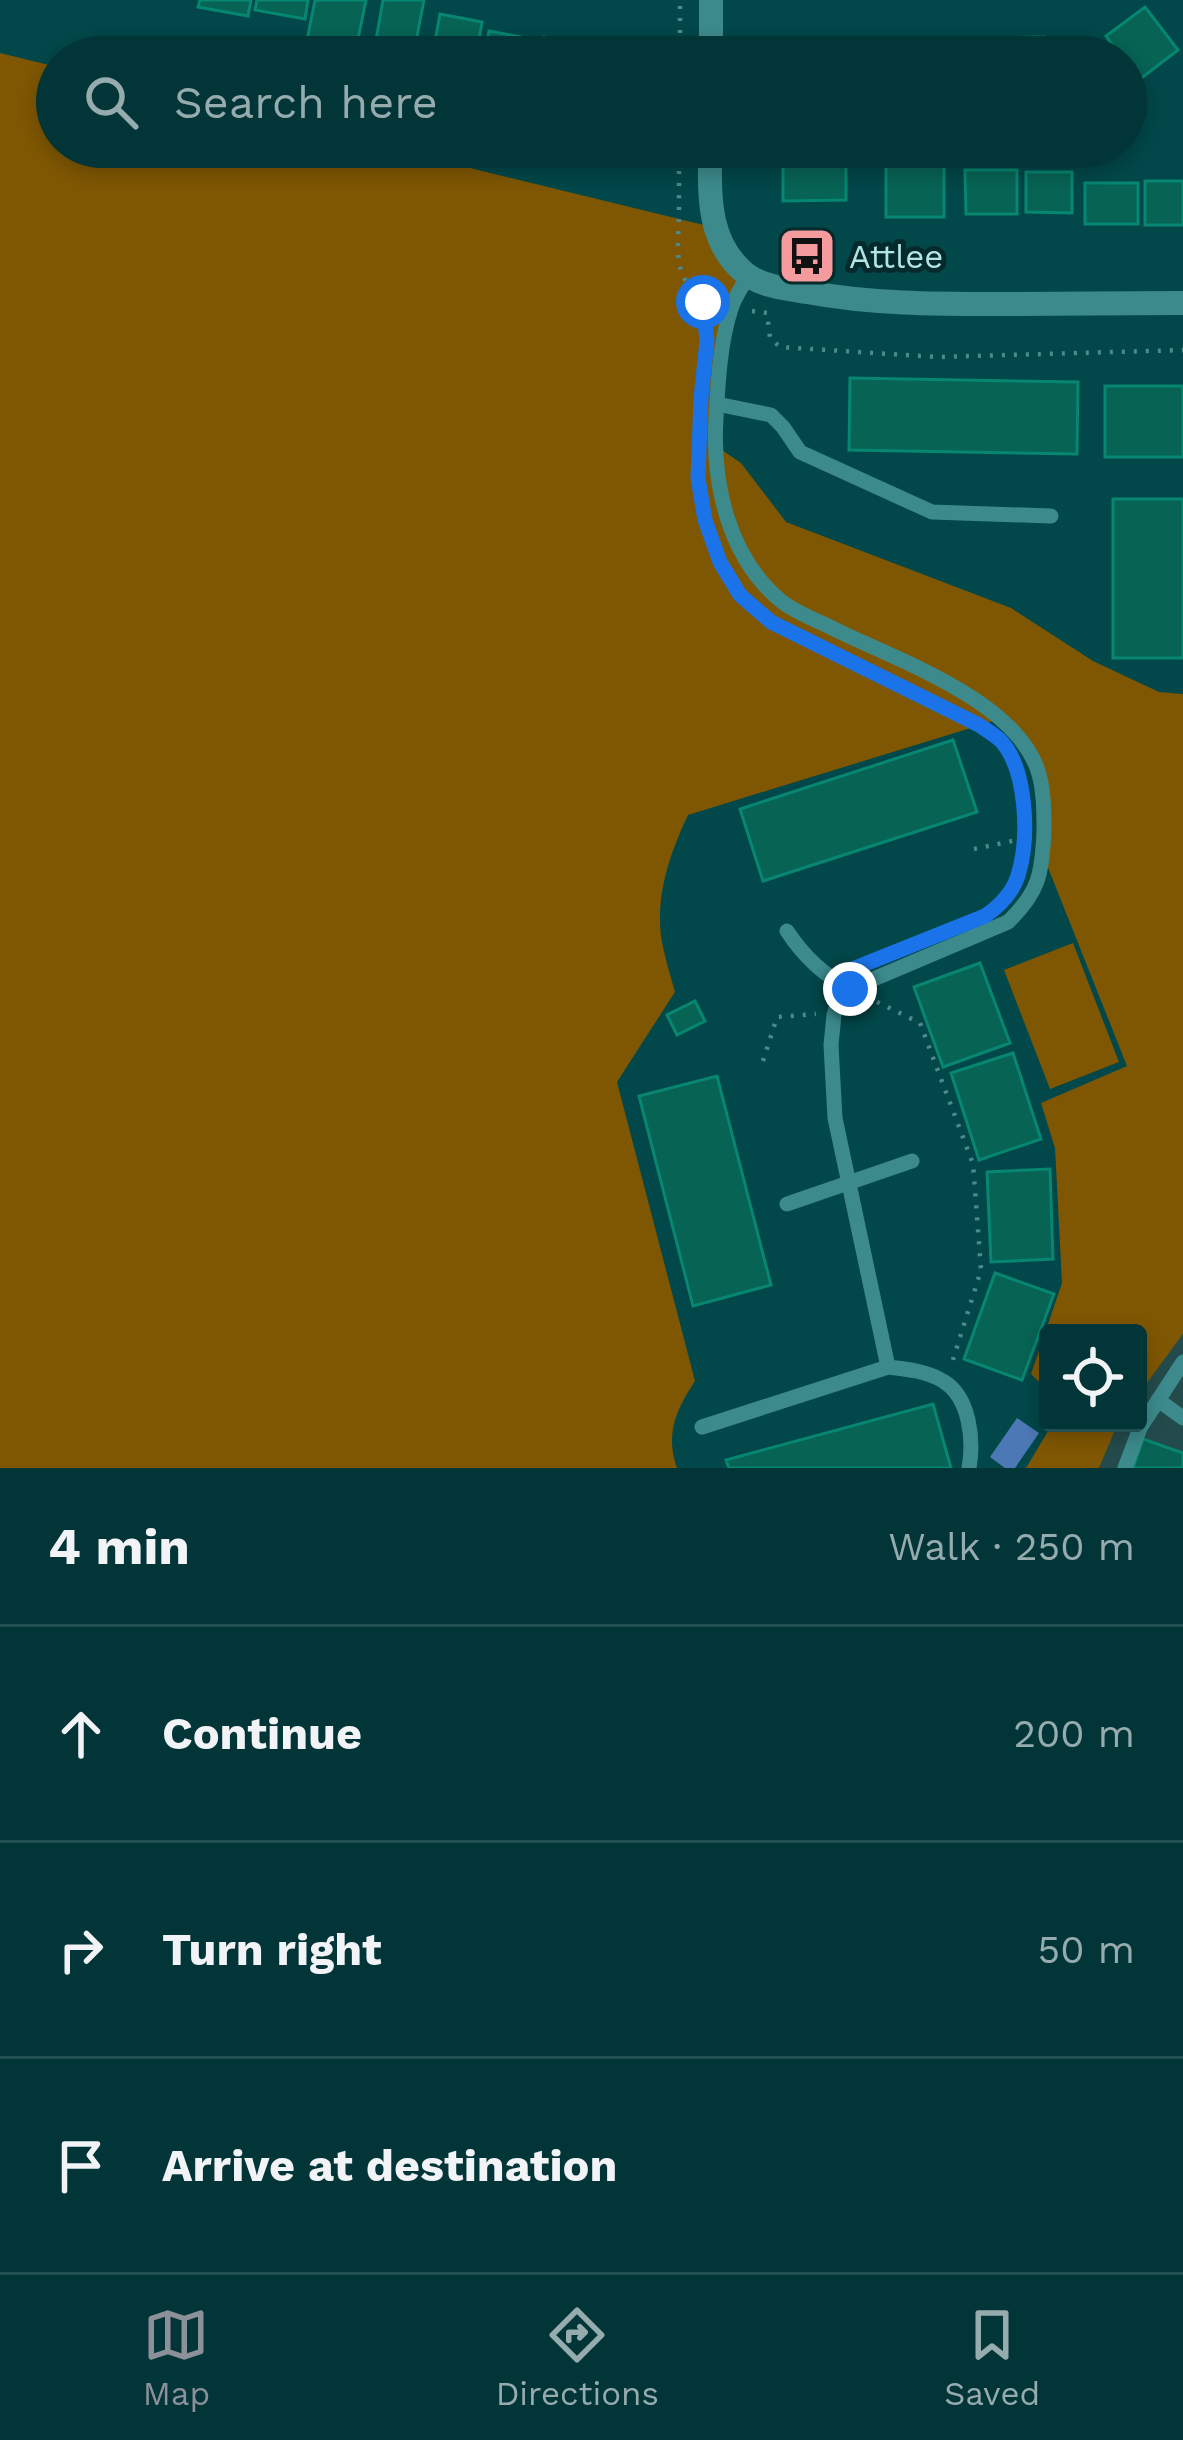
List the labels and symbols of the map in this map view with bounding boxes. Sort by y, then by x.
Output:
bus stop icon: Attlee [776,225,838,287]
place label: Attlee [849,237,943,276]
route start [676,275,730,329]
route end [823,962,877,1016]

